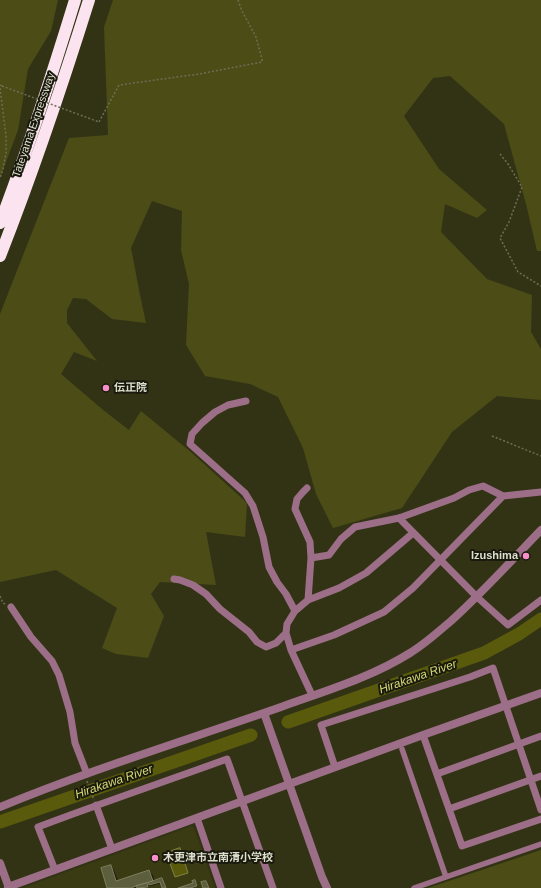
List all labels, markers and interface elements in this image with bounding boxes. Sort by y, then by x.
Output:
street label: Tateyama Expressway [10,71,58,179]
place label: 伝正院 [114,381,147,395]
marker: 伝正院 [101,383,111,393]
place label: Izushima [471,549,518,563]
marker: Izushima [521,551,531,561]
water label: Hirakawa River [377,657,459,697]
water label: Hirakawa River [73,762,155,802]
place label: 木更津市立南清小学校 [163,851,273,865]
marker: 木更津市立南清小学校 [150,853,160,863]

